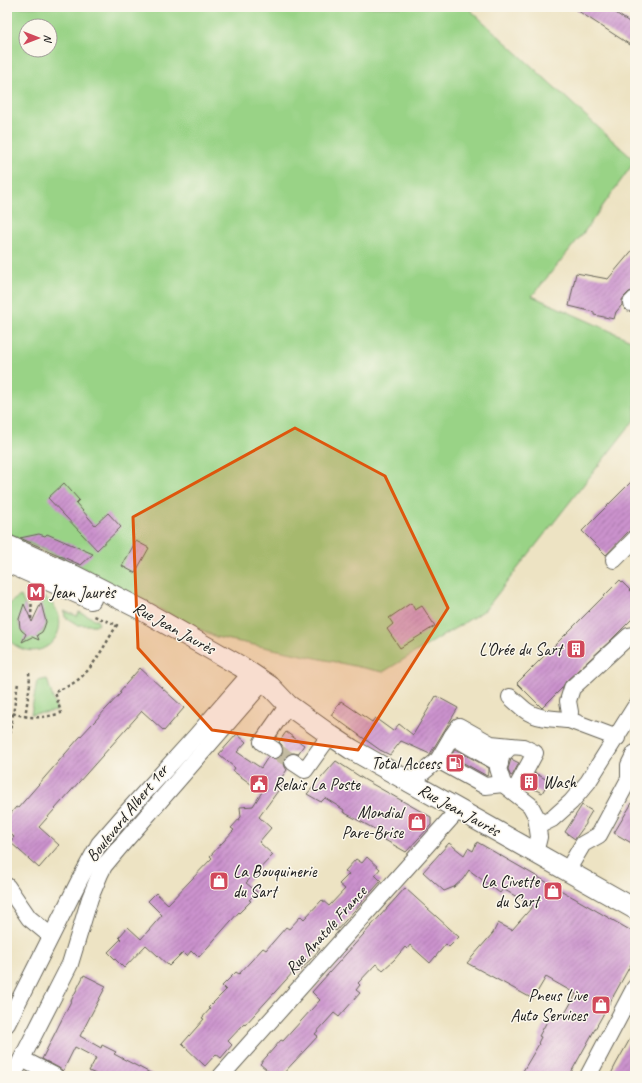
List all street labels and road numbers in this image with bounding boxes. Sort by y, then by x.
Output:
street label: Rue Jean Jaurès [129,597,220,660]
street label: Boulevard Albert 1er [81,759,174,866]
street label: Rue Jean Jaurès [414,779,505,842]
street label: Rue Anatole France [281,880,372,979]

